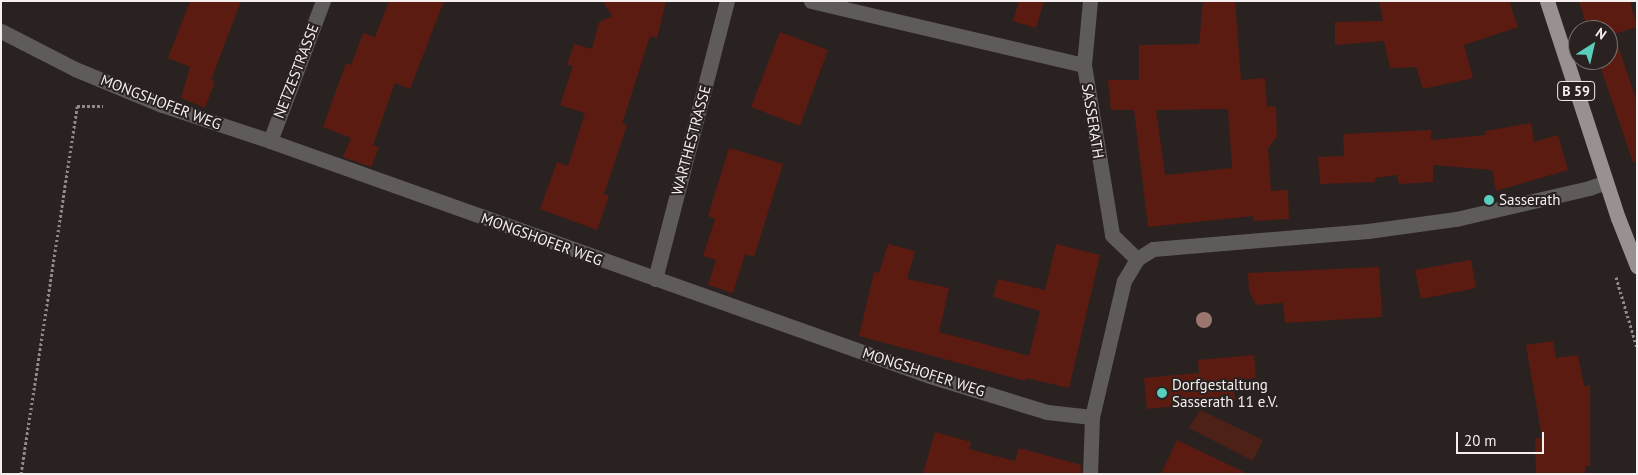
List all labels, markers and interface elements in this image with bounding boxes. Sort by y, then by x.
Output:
north arrow [1568,20,1618,70]
street label: NETZESTRASSE [270,21,322,121]
text: N [1592,24,1610,44]
street label: MONGSHOFER WEG [98,71,224,133]
road number: B 59 [1556,80,1596,102]
street label: SASSERATH [1078,82,1108,160]
street label: WARTHESTRASSE [668,83,714,197]
place label: Sasserath [1499,191,1560,209]
marker: Sasserath [1483,194,1495,206]
street label: MONGSHOFER WEG [479,209,605,269]
street label: MONGSHOFER WEG [860,344,988,400]
place label: Dorfgestaltung Sasserath 11 e.V. [1172,375,1278,410]
marker: Dorfgestaltung Sasserath 11 e.V. [1156,387,1168,399]
scale bar [1458,422,1546,454]
text: 20 m [1464,431,1497,450]

